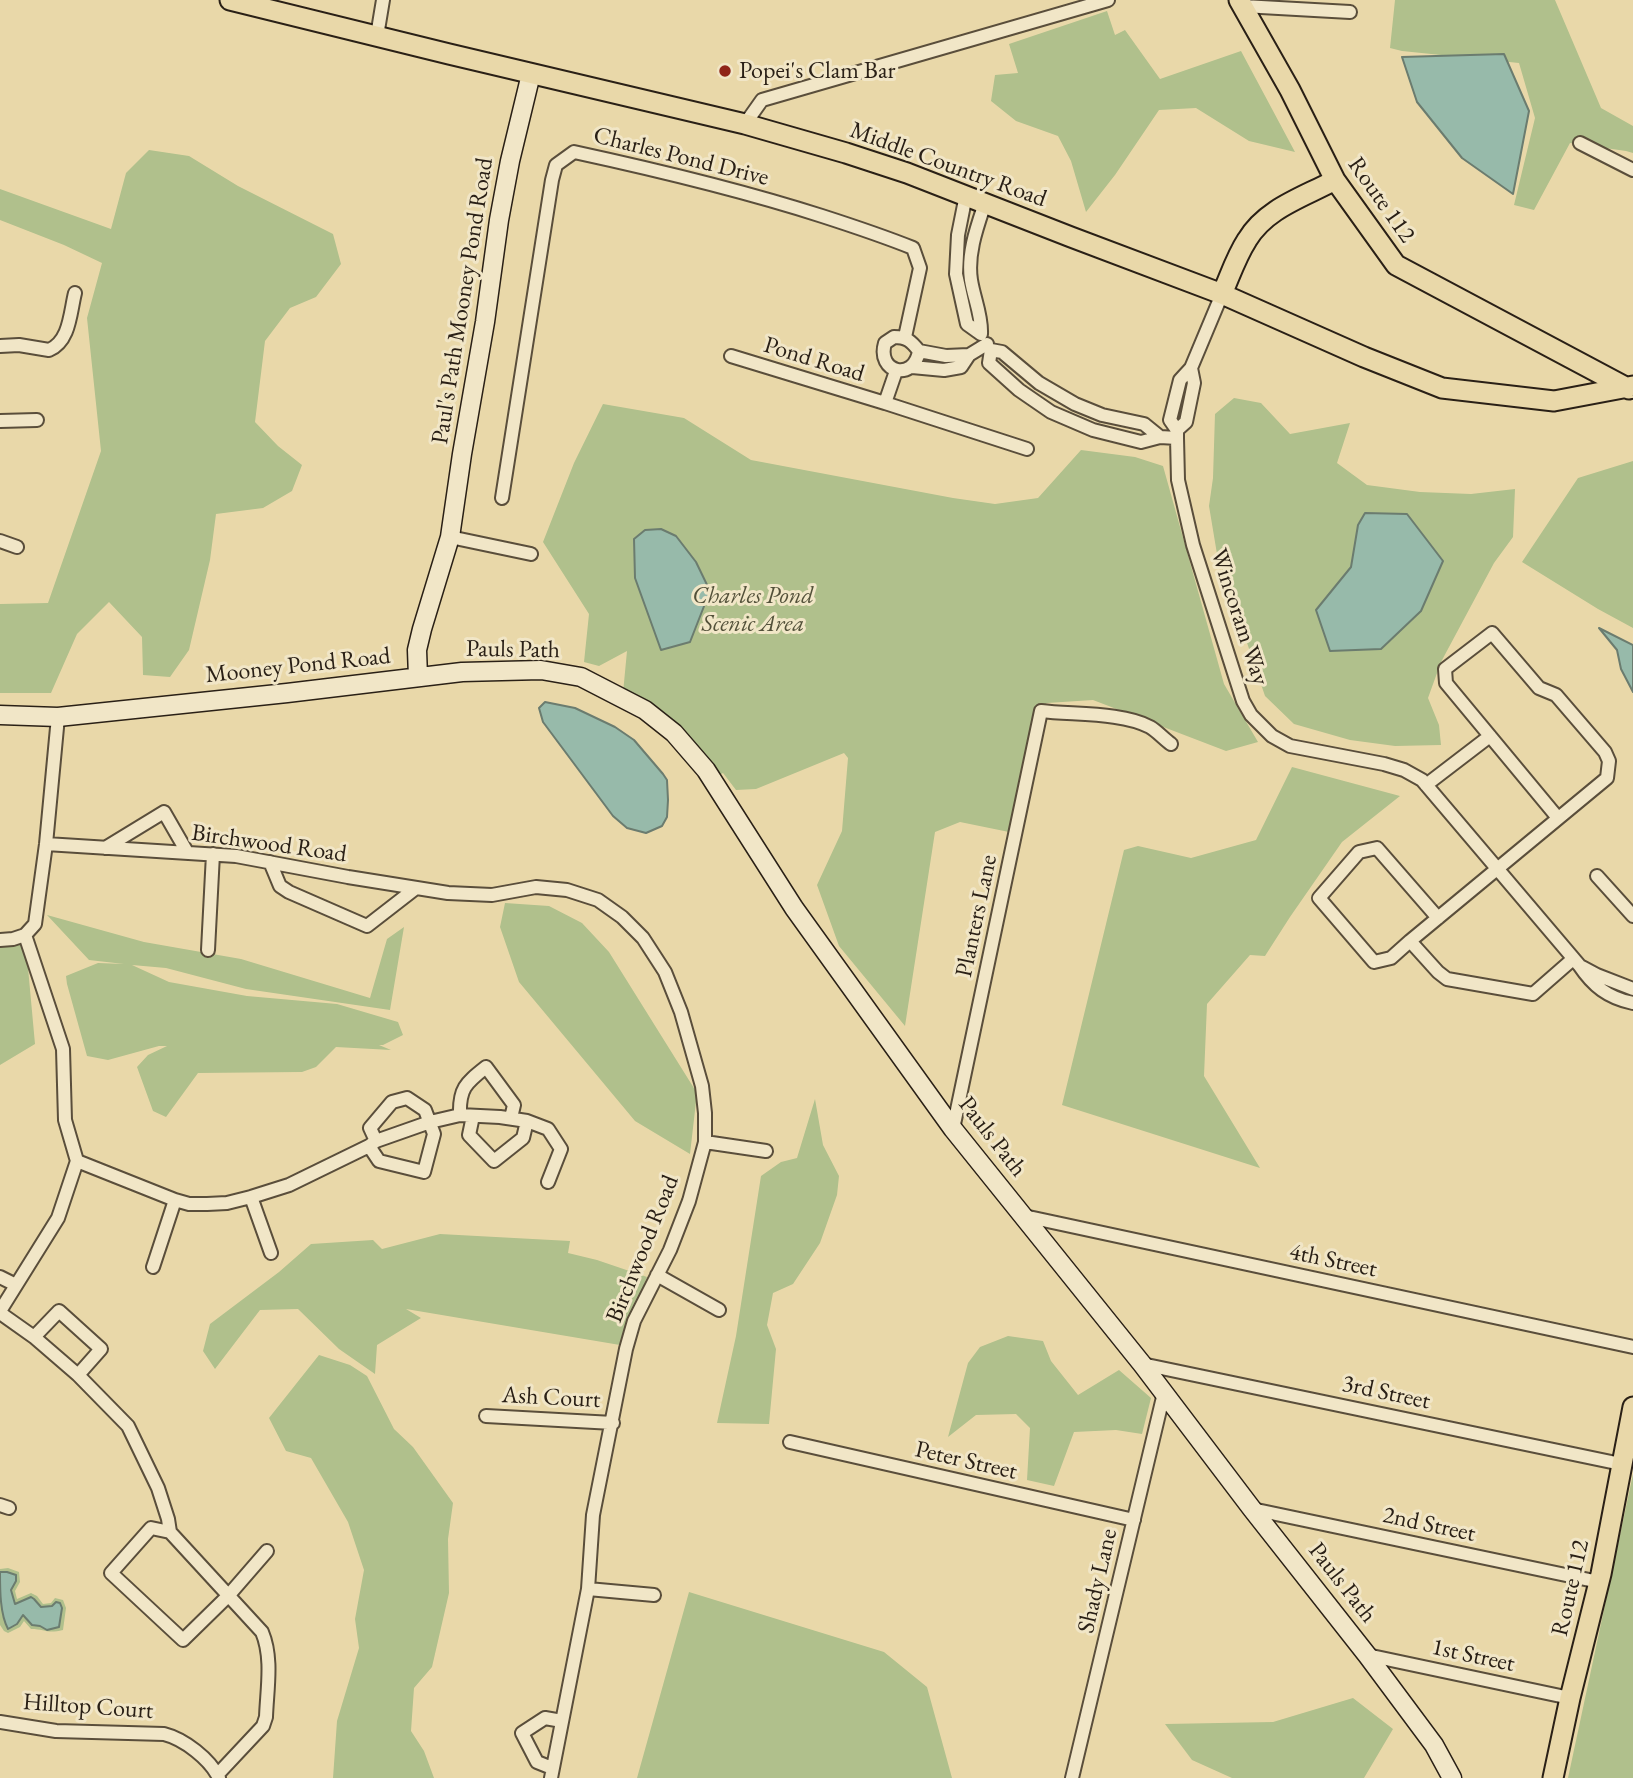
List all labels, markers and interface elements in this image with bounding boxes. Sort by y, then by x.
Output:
place label: Popei's Clam Bar [739,57,896,85]
marker: Popei's Clam Bar [717,63,733,79]
street label: Middle Country Road [846,116,1050,214]
street label: Charles Pond Drive [590,121,772,193]
street label: Route 112 [1341,152,1421,248]
street label: Paul's Path Mooney Pond Road [426,156,500,446]
street label: Pond Road [760,331,868,389]
street label: Wincoram Way [1203,545,1275,689]
park label: Charles Pond Scenic Area [692,582,814,638]
street label: Pauls Path [466,635,560,665]
street label: Mooney Pond Road [204,642,392,690]
street label: Birchwood Road [190,819,348,869]
street label: Planters Lane [950,852,1004,980]
street label: Pauls Path [952,1091,1032,1183]
street label: Birchwood Road [600,1171,686,1327]
street label: 4th Street [1287,1238,1379,1284]
street label: 3rd Street [1339,1370,1433,1416]
street label: Ash Court [501,1381,601,1415]
street label: Peter Street [912,1435,1020,1487]
street label: 2nd Street [1380,1501,1478,1549]
street label: Shady Lane [1072,1526,1124,1636]
street label: Pauls Path [1302,1537,1382,1629]
street label: Route 112 [1546,1537,1596,1639]
street label: 1st Street [1429,1633,1517,1679]
street label: Hilltop Court [22,1688,154,1726]

